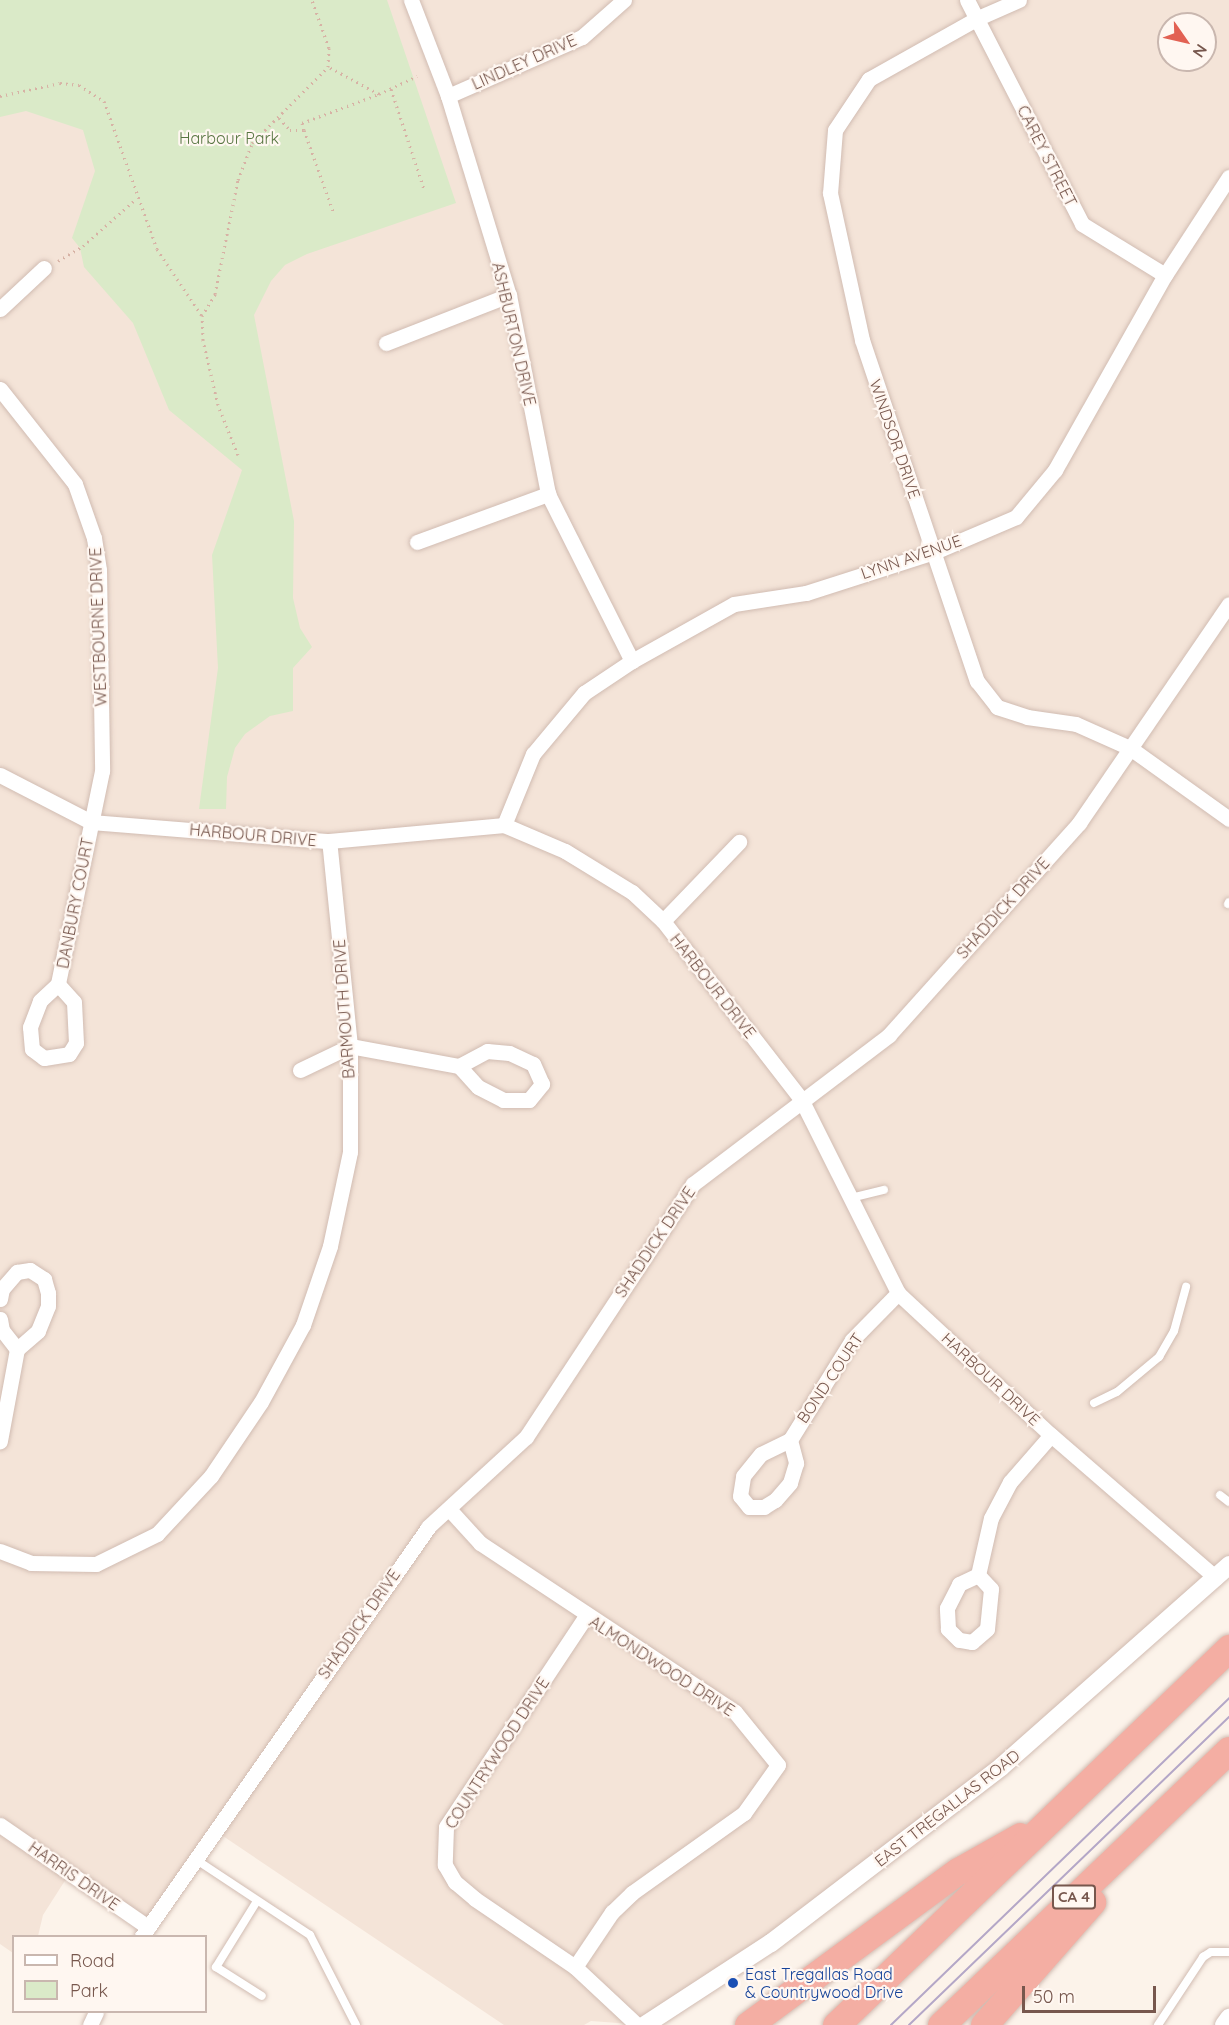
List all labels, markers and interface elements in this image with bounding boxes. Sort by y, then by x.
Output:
north arrow [1157,12,1217,72]
street label: LINDLEY DRIVE [469,30,579,94]
text: N [1189,40,1212,61]
street label: CAREY STREET [1013,102,1081,210]
park label: Harbour Park [179,128,279,148]
street label: ASHBURTON DRIVE [488,260,540,408]
street label: WINDSOR DRIVE [866,377,924,501]
street label: LYNN AVENUE [858,531,964,583]
street label: WESTBOURNE DRIVE [86,547,110,707]
street label: HARBOUR DRIVE [189,820,317,850]
street label: DANBURY COURT [53,836,97,970]
street label: SHADDICK DRIVE [953,853,1053,963]
street label: HARBOUR DRIVE [666,930,760,1042]
street label: BARMOUTH DRIVE [330,939,358,1079]
street label: SHADDICK DRIVE [611,1183,699,1301]
street label: HARBOUR DRIVE [938,1328,1044,1430]
street label: BOND COURT [793,1329,867,1427]
street label: SHADDICK DRIVE [314,1565,404,1683]
street label: ALMONDWOOD DRIVE [586,1612,738,1720]
street label: COUNTRYWOOD DRIVE [441,1674,553,1832]
street label: EAST TREGALLAS ROAD [871,1745,1023,1871]
street label: HARRIS DRIVE [25,1838,123,1914]
road number: CA 4 [1052,1885,1096,1909]
legend [12,1935,207,2013]
text: Road [70,1949,115,1972]
place label: East Tregallas Road & Countrywood Drive [745,1964,903,2002]
scale bar [1025,1974,1158,2012]
marker: East Tregallas Road & Countrywood Drive [726,1976,740,1990]
text: Park [70,1979,108,2002]
text: 50 m [1033,1985,1075,2008]

